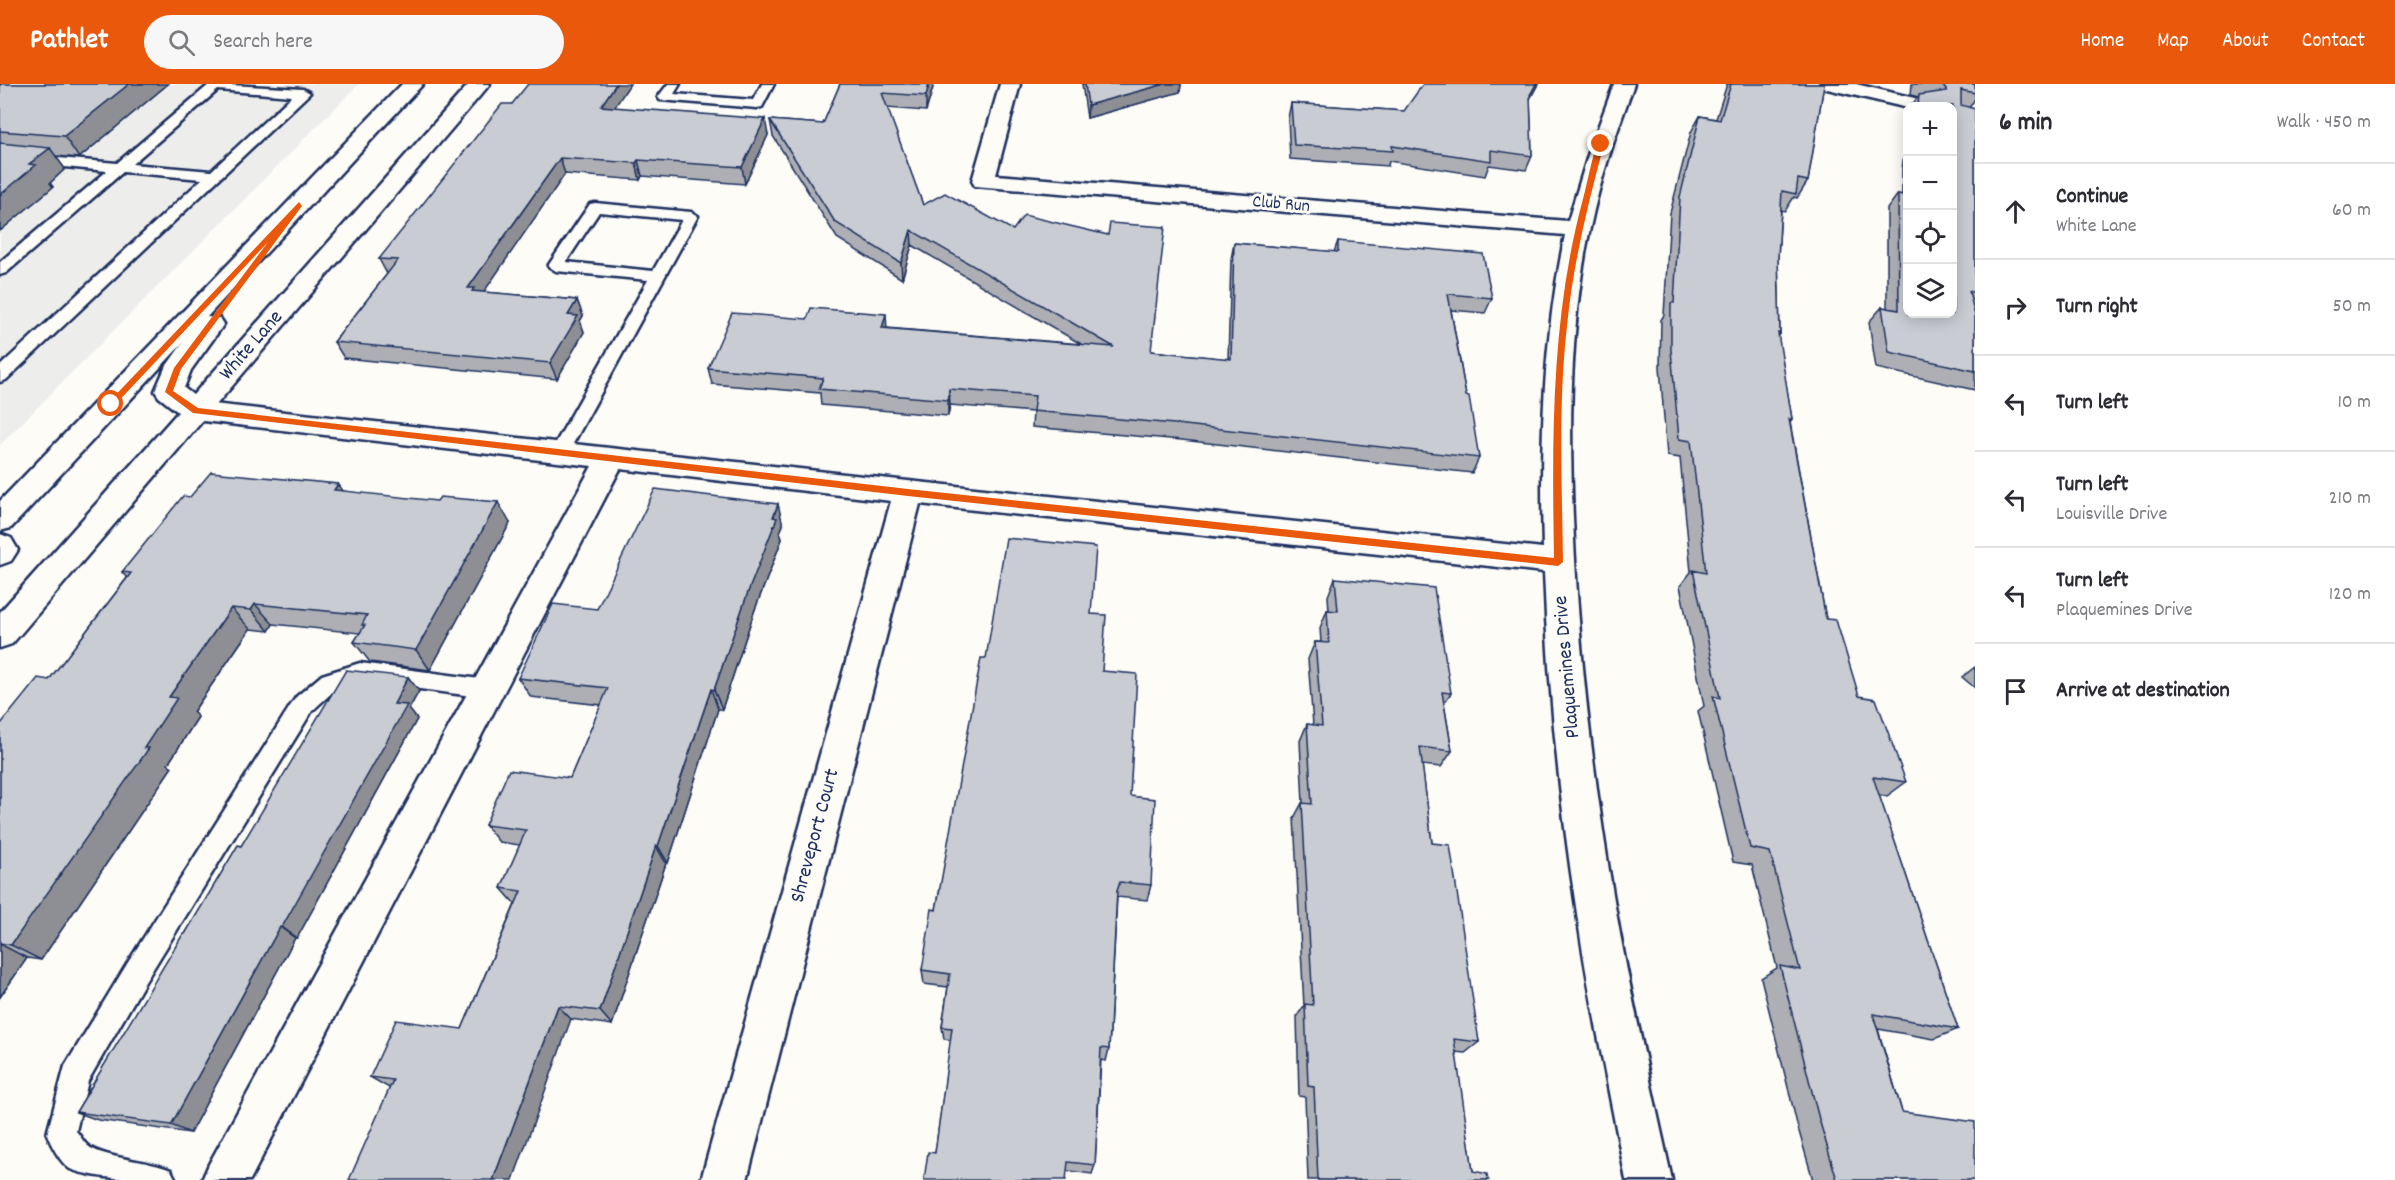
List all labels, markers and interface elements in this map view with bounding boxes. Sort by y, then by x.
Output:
search box [144,15,564,69]
text: Pathlet [30,22,108,62]
icon: search [165,26,198,59]
text: Search here [213,27,313,58]
text: Home [2080,27,2124,57]
text: Map [2157,27,2189,57]
text: About [2222,27,2269,57]
text: Contact [2302,27,2365,57]
map controls [1903,102,1957,318]
button: + [1903,102,1957,156]
text: 6 min [1999,105,2052,142]
text: Walk · 450 m [2277,109,2371,137]
route end [1587,130,1613,156]
button: − [1903,156,1957,210]
text: Continue [2056,182,2128,213]
street label: Club Run [1251,190,1311,220]
icon: ahead [1999,195,2032,228]
text: 60 m [2332,197,2371,225]
button: locate [1903,210,1957,264]
text: White Lane [2056,213,2137,241]
button: layers [1903,264,1957,318]
icon: right [1999,291,2032,324]
text: Turn right [2056,292,2138,323]
text: 50 m [2333,293,2371,321]
street label: White Lane [213,304,291,388]
icon: left [1999,387,2032,420]
text: Turn left [2056,388,2128,419]
text: 10 m [2337,389,2371,417]
route start [97,390,123,416]
text: Turn left [2056,470,2128,501]
icon: left [1999,483,2032,516]
text: 210 m [2329,485,2371,513]
text: Louisville Drive [2056,501,2167,529]
text: Turn left [2056,566,2128,597]
icon: left [1999,579,2032,612]
text: 120 m [2329,581,2371,609]
street label: Plaquemines Drive [1547,594,1589,740]
text: Plaquemines Drive [2056,597,2193,625]
icon: arrive [1999,675,2032,708]
text: Arrive at destination [2056,676,2230,707]
street label: Shreveport Court [784,765,848,906]

